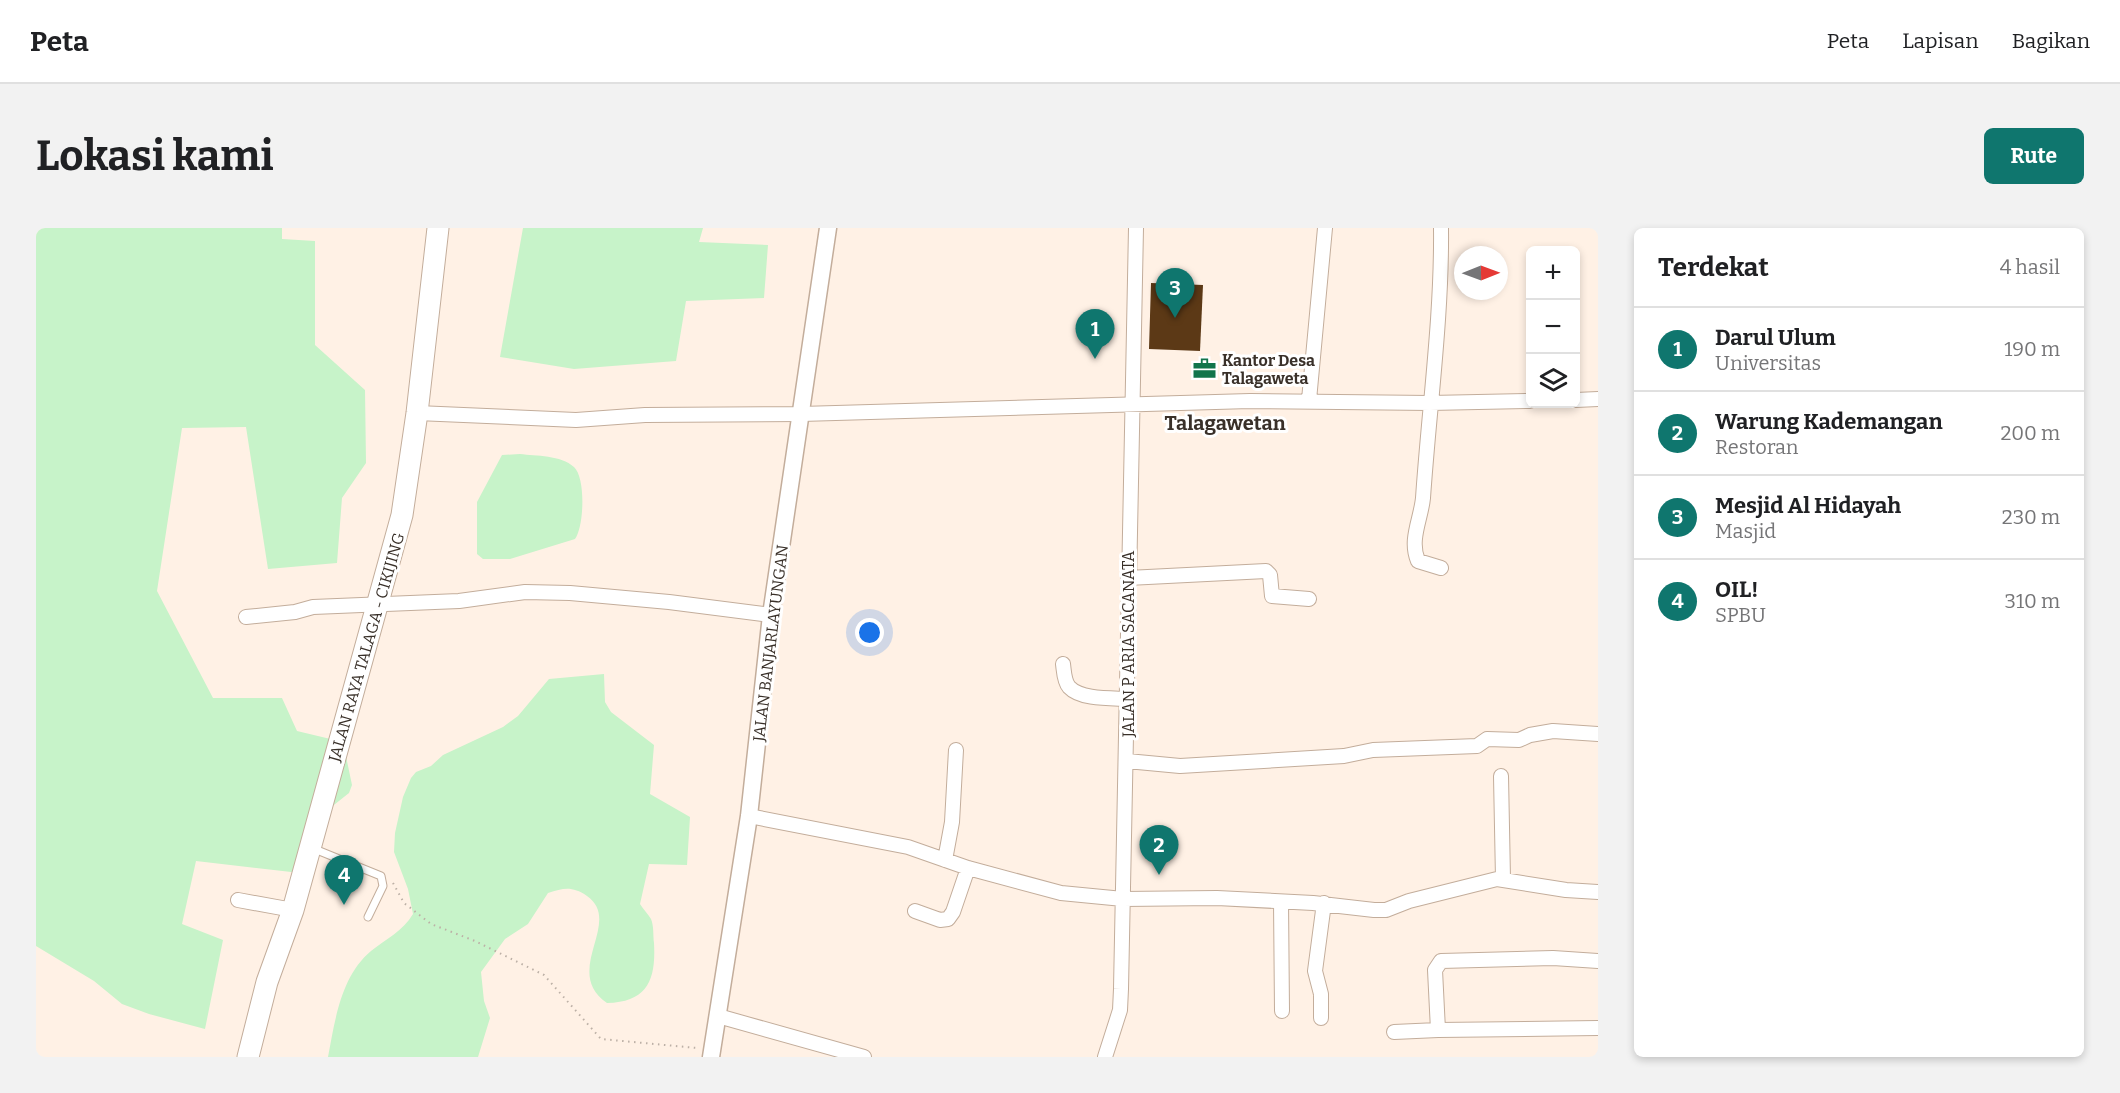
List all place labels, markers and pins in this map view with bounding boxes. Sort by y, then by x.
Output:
pin: 3 [1156,268,1194,318]
pin: 1 [1076,310,1114,359]
place label: Kantor Desa Talagaweta [1222,351,1315,388]
office icon: Kantor Desa Talagaweta [1191,356,1217,382]
pin: 2 [1140,826,1178,875]
pin: 4 [324,856,364,905]

